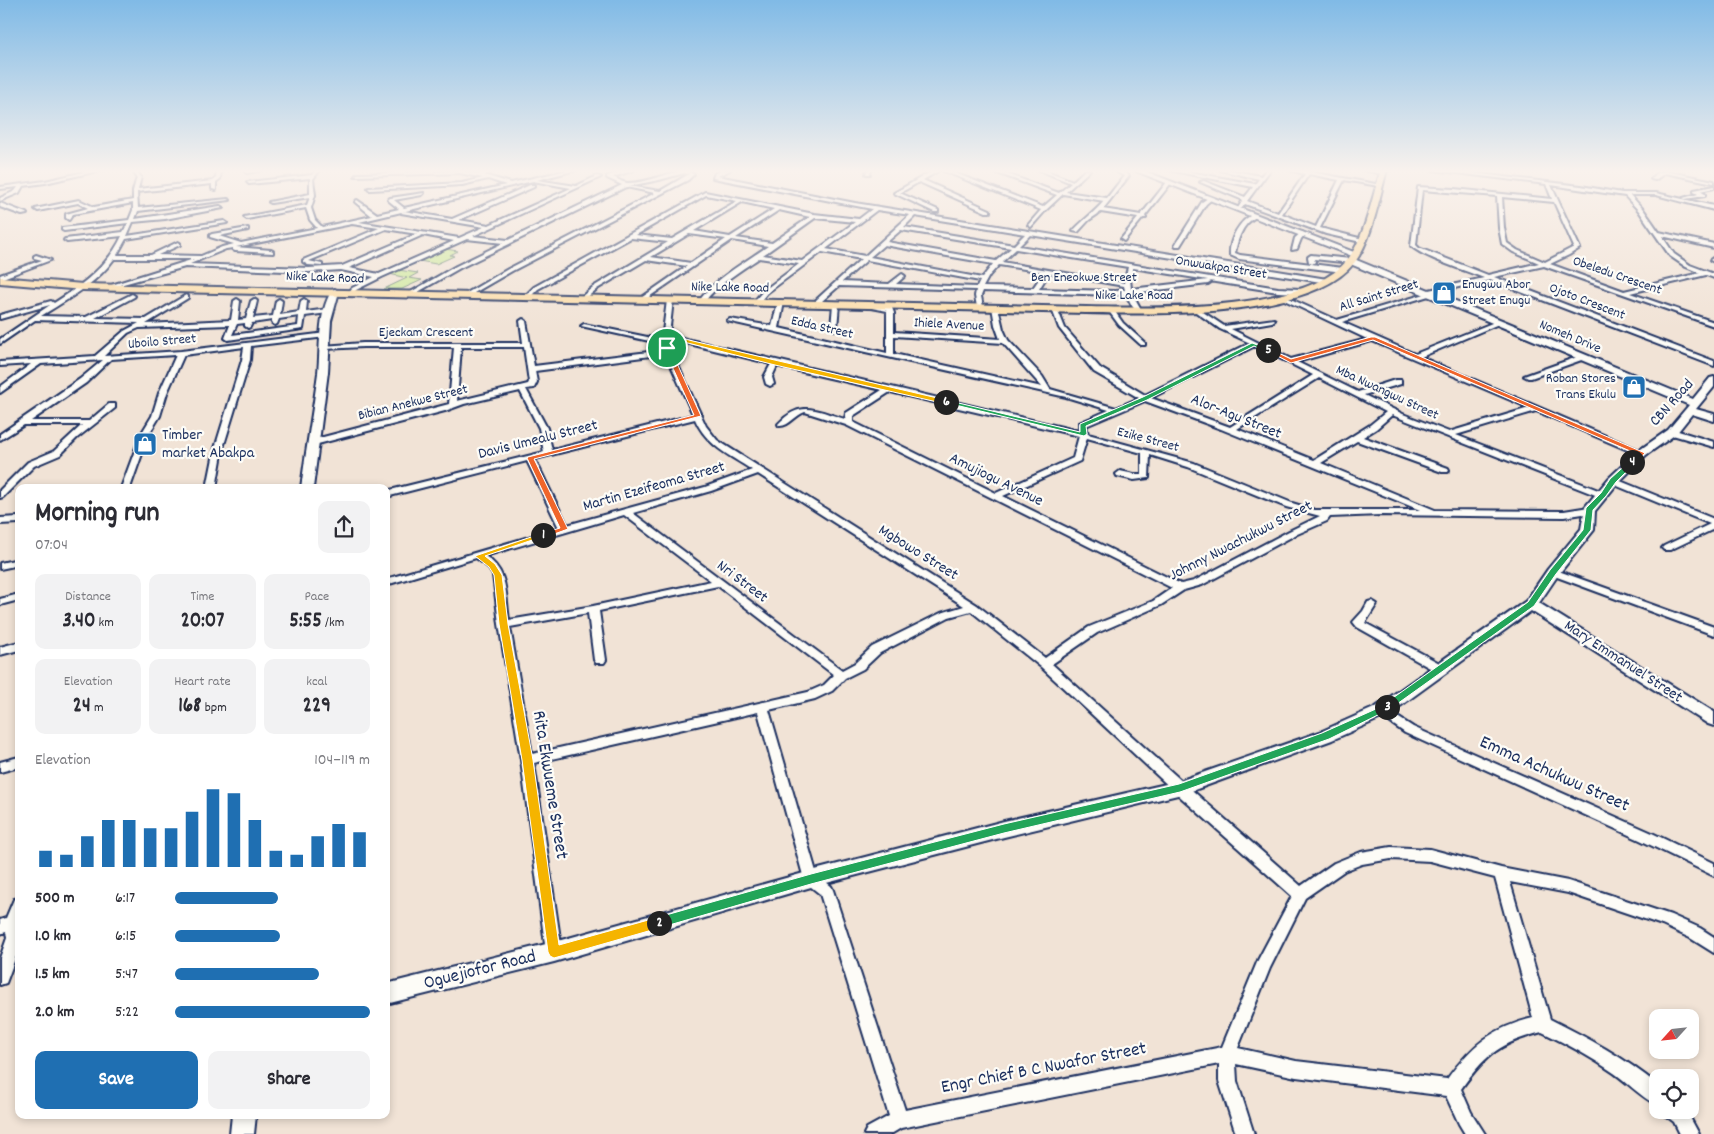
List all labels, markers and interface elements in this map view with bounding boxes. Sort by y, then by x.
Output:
street label: Onwuakpa Street [1174,251,1268,285]
street label: Obeledu Crescent [1570,251,1664,301]
street label: Nike Lake Road [286,267,364,289]
street label: Ben Eneokwe Street [1031,268,1137,288]
street label: All Saint Street [1337,274,1421,318]
place label: Enugwu Abor Street Enugu [1462,275,1531,311]
street label: Nike Lake Road [691,277,769,299]
street label: Ojoto Crescent [1546,278,1628,326]
shop icon: Enugwu Abor Street Enugu [1431,280,1457,306]
street label: Nike Lake Road [1095,286,1173,306]
street label: Edda Street [789,311,855,345]
street label: Ihiele Avenue [913,313,985,337]
street label: Nomeh Drive [1536,315,1604,359]
street label: Ejeckam Crescent [379,323,473,343]
pin [646,327,688,369]
street label: Uboilo Street [127,329,197,355]
icon: arrive [653,334,681,362]
pin: 5 [1256,338,1280,362]
text: 5 [1265,340,1272,360]
street label: Mba Nwangwu Street [1332,360,1442,426]
place label: Roban Stores Trans Ekulu [1546,369,1616,405]
shop icon: Roban Stores Trans Ekulu [1621,374,1647,400]
street label: CBN Road [1644,374,1700,432]
street label: Bibian Anekwe Street [356,380,470,426]
street label: Alor-Agu Street [1187,388,1285,446]
pin: 6 [934,390,958,414]
text: 6 [943,392,950,412]
street label: Davis Umealu Street [476,414,600,466]
street label: Ezike Street [1115,422,1181,458]
place label: Timber market Abakpa [162,424,255,465]
shop icon: Timber market Abakpa [132,431,158,457]
street label: Amujiogu Avenue [945,447,1047,513]
pin: 4 [1620,450,1644,474]
text: 4 [1630,452,1635,472]
street label: Martin Ezeifeoma Street [580,456,728,518]
text: Morning run [35,495,159,535]
street label: Johnny Nwachukwu Street [1165,495,1317,587]
button: share [318,501,370,553]
street label: Mgbowo Street [874,519,963,587]
pin: 1 [530,522,556,548]
text: 1 [542,525,545,545]
text: 07:04 [35,534,68,557]
street label: Nri Street [711,555,773,609]
text: Distance [65,587,111,607]
text: Time [191,587,214,607]
text: Pace [304,587,329,607]
text: 3.40 [62,607,95,637]
text: 20:07 [181,607,224,637]
text: 5:55 [289,607,322,637]
text: km [95,613,114,633]
text: /km [322,613,344,633]
street label: Mary Emmanuel Street [1559,615,1687,709]
text: Elevation [64,672,113,692]
text: Heart rate [174,672,231,692]
text: kcal [306,672,327,692]
text: 24 [73,692,91,722]
text: 168 [178,692,201,722]
text: 229 [303,692,331,722]
pin: 3 [1374,694,1400,720]
text: 3 [1384,697,1391,717]
text: m [91,698,104,718]
text: bpm [201,698,227,718]
street label: Rita Ekwueme Street [524,709,574,861]
street label: Emma Achukwu Street [1475,730,1633,820]
text: Elevation [35,749,91,772]
text: 104–119 m [314,749,370,772]
text: 500 m [35,887,75,910]
text: 6:17 [115,887,135,910]
pin: 2 [646,910,672,936]
text: 2 [656,913,663,933]
text: 1.0 km [35,925,71,948]
text: 6:15 [115,925,136,948]
street label: Oguejiofor Road [421,944,539,998]
text: 1.5 km [35,963,70,986]
text: 5:47 [115,963,138,986]
text: 2.0 km [35,1001,75,1024]
text: 5:22 [115,1001,139,1024]
north arrow [1649,1009,1699,1059]
map controls [1649,1009,1699,1119]
street label: Engr Chief B C Nwafor Street [939,1036,1149,1102]
button: Save [35,1051,198,1109]
button: Share [208,1051,370,1109]
button: locate [1649,1069,1699,1119]

